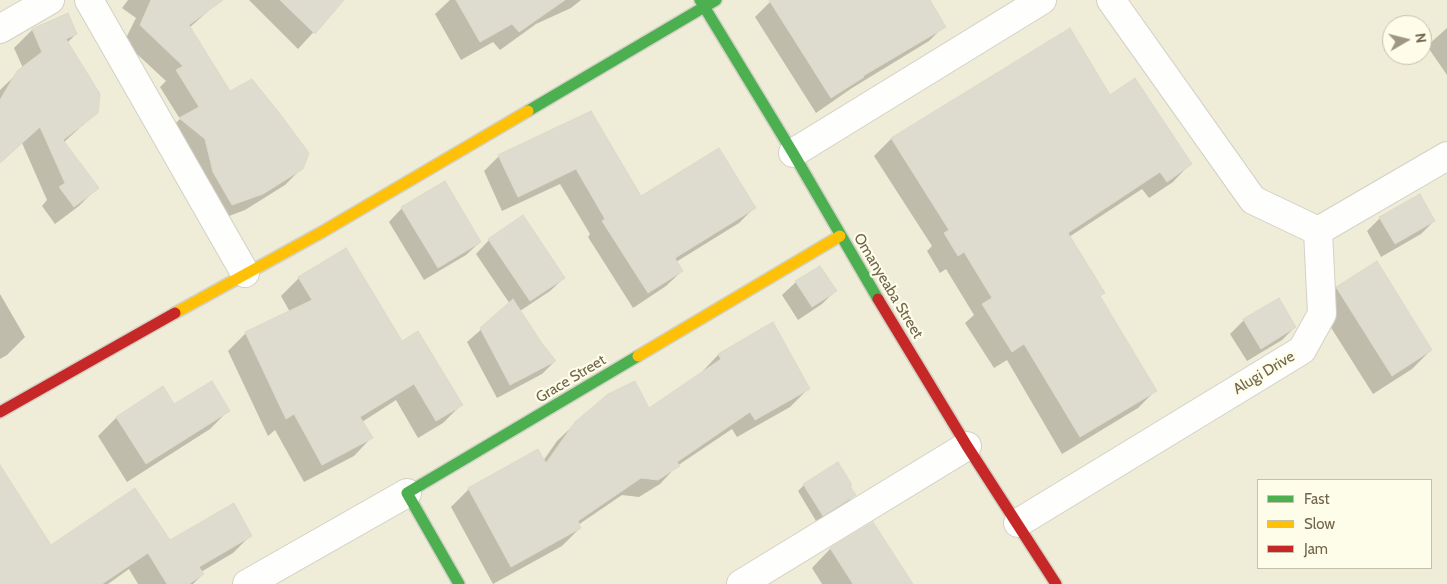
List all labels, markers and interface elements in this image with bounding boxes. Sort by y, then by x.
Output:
north arrow [1382,15,1432,65]
text: N [1411,32,1430,44]
street label: Omanyeaba Street [849,230,927,342]
street label: Alugi Drive [1230,348,1298,398]
street label: Grace Street [533,351,609,407]
legend [1257,479,1432,569]
text: Fast [1304,490,1329,508]
text: Slow [1304,515,1335,533]
text: Jam [1304,540,1328,558]

